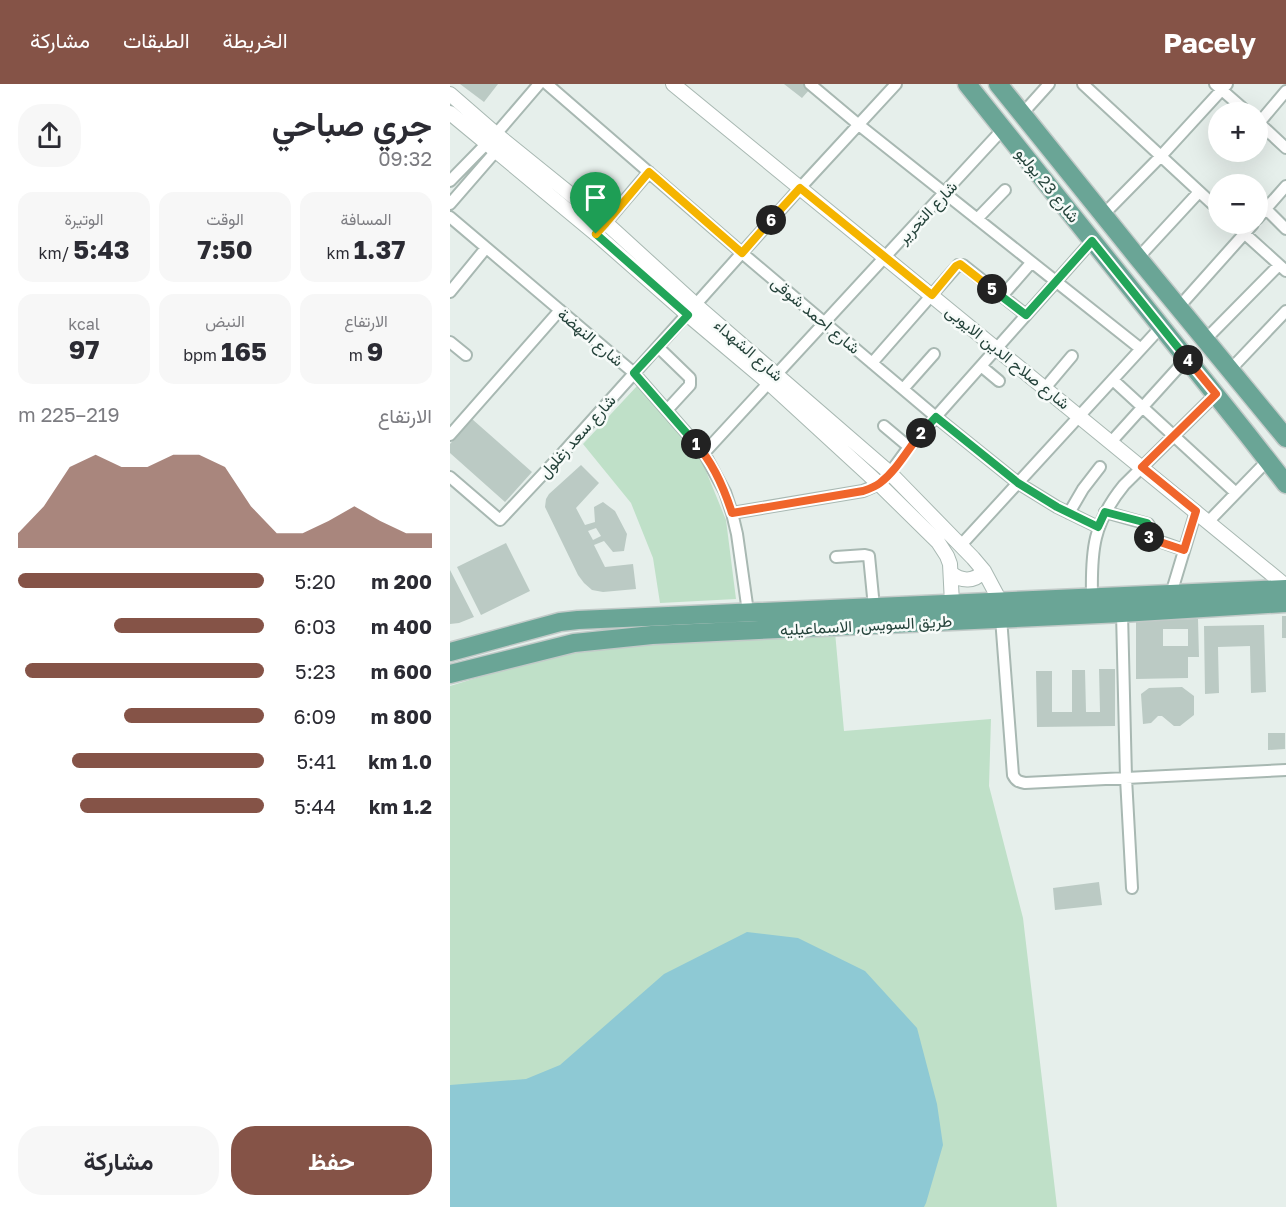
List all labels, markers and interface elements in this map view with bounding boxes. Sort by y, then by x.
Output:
text: Pacely [1163,26,1256,59]
text: مشاركة [30,27,90,53]
text: الطبقات [123,27,190,53]
text: الخريطة [223,27,288,53]
map controls [1208,102,1268,234]
button: + [1208,102,1268,162]
button: share [18,104,81,167]
text: جري صباحي [272,104,432,143]
street label: شارع 23 يوليو [1010,144,1084,228]
text: 09:32 [378,146,432,170]
pin [570,172,621,234]
button: − [1208,174,1268,234]
street label: شارع التحرير [892,176,963,250]
icon: arrive [579,181,612,214]
pin: 6 [756,205,786,235]
text: الوتيرة [64,209,104,229]
text: الوقت [206,209,244,229]
text: المسافة [341,209,391,229]
text: 6 [766,210,776,230]
text: 5:43 [73,234,130,265]
text: 7:50 [197,234,253,265]
text: 1.37 [354,234,405,265]
text: /km [38,243,73,263]
text: km [327,243,354,263]
street label: شارع احمد شوقى [766,272,864,359]
pin: 5 [977,274,1007,304]
text: 5 [987,279,997,299]
street label: شارع صلاح الدين الايوبى [941,301,1074,415]
street label: شارع النهضة [553,304,628,372]
text: النبض [205,311,245,331]
text: الارتفاع [344,311,388,331]
text: kcal [68,314,100,334]
street label: شارع الشهداء [709,315,788,387]
text: 97 [69,334,99,365]
text: 165 [221,336,267,367]
text: 9 [367,336,383,367]
text: bpm [183,345,221,365]
text: m [349,345,367,365]
pin: 4 [1173,345,1203,375]
text: 4 [1183,350,1193,370]
street label: شارع سعد زغلول [534,390,621,483]
text: 219–225 m [18,402,120,426]
text: الارتفاع [378,403,432,427]
pin: 2 [906,418,936,448]
text: 2 [916,423,926,443]
pin: 1 [681,429,711,459]
text: 1 [692,434,700,454]
pin: 3 [1134,522,1164,552]
text: 3 [1144,527,1154,547]
text: 5:20 [294,569,336,593]
text: 200 m [371,569,432,593]
street label: طريق السويس, الاسماعيليه [779,610,953,641]
text: 6:03 [294,614,336,638]
text: 400 m [371,614,432,638]
text: 5:23 [295,659,336,683]
text: 600 m [371,659,432,683]
text: 6:09 [293,704,336,728]
text: 800 m [371,704,432,728]
text: 5:41 [297,749,336,773]
text: 1.0 km [368,749,432,773]
text: 5:44 [294,794,336,818]
text: 1.2 km [369,794,432,818]
button: مشاركة [18,1126,219,1195]
button: حفظ [231,1126,432,1195]

